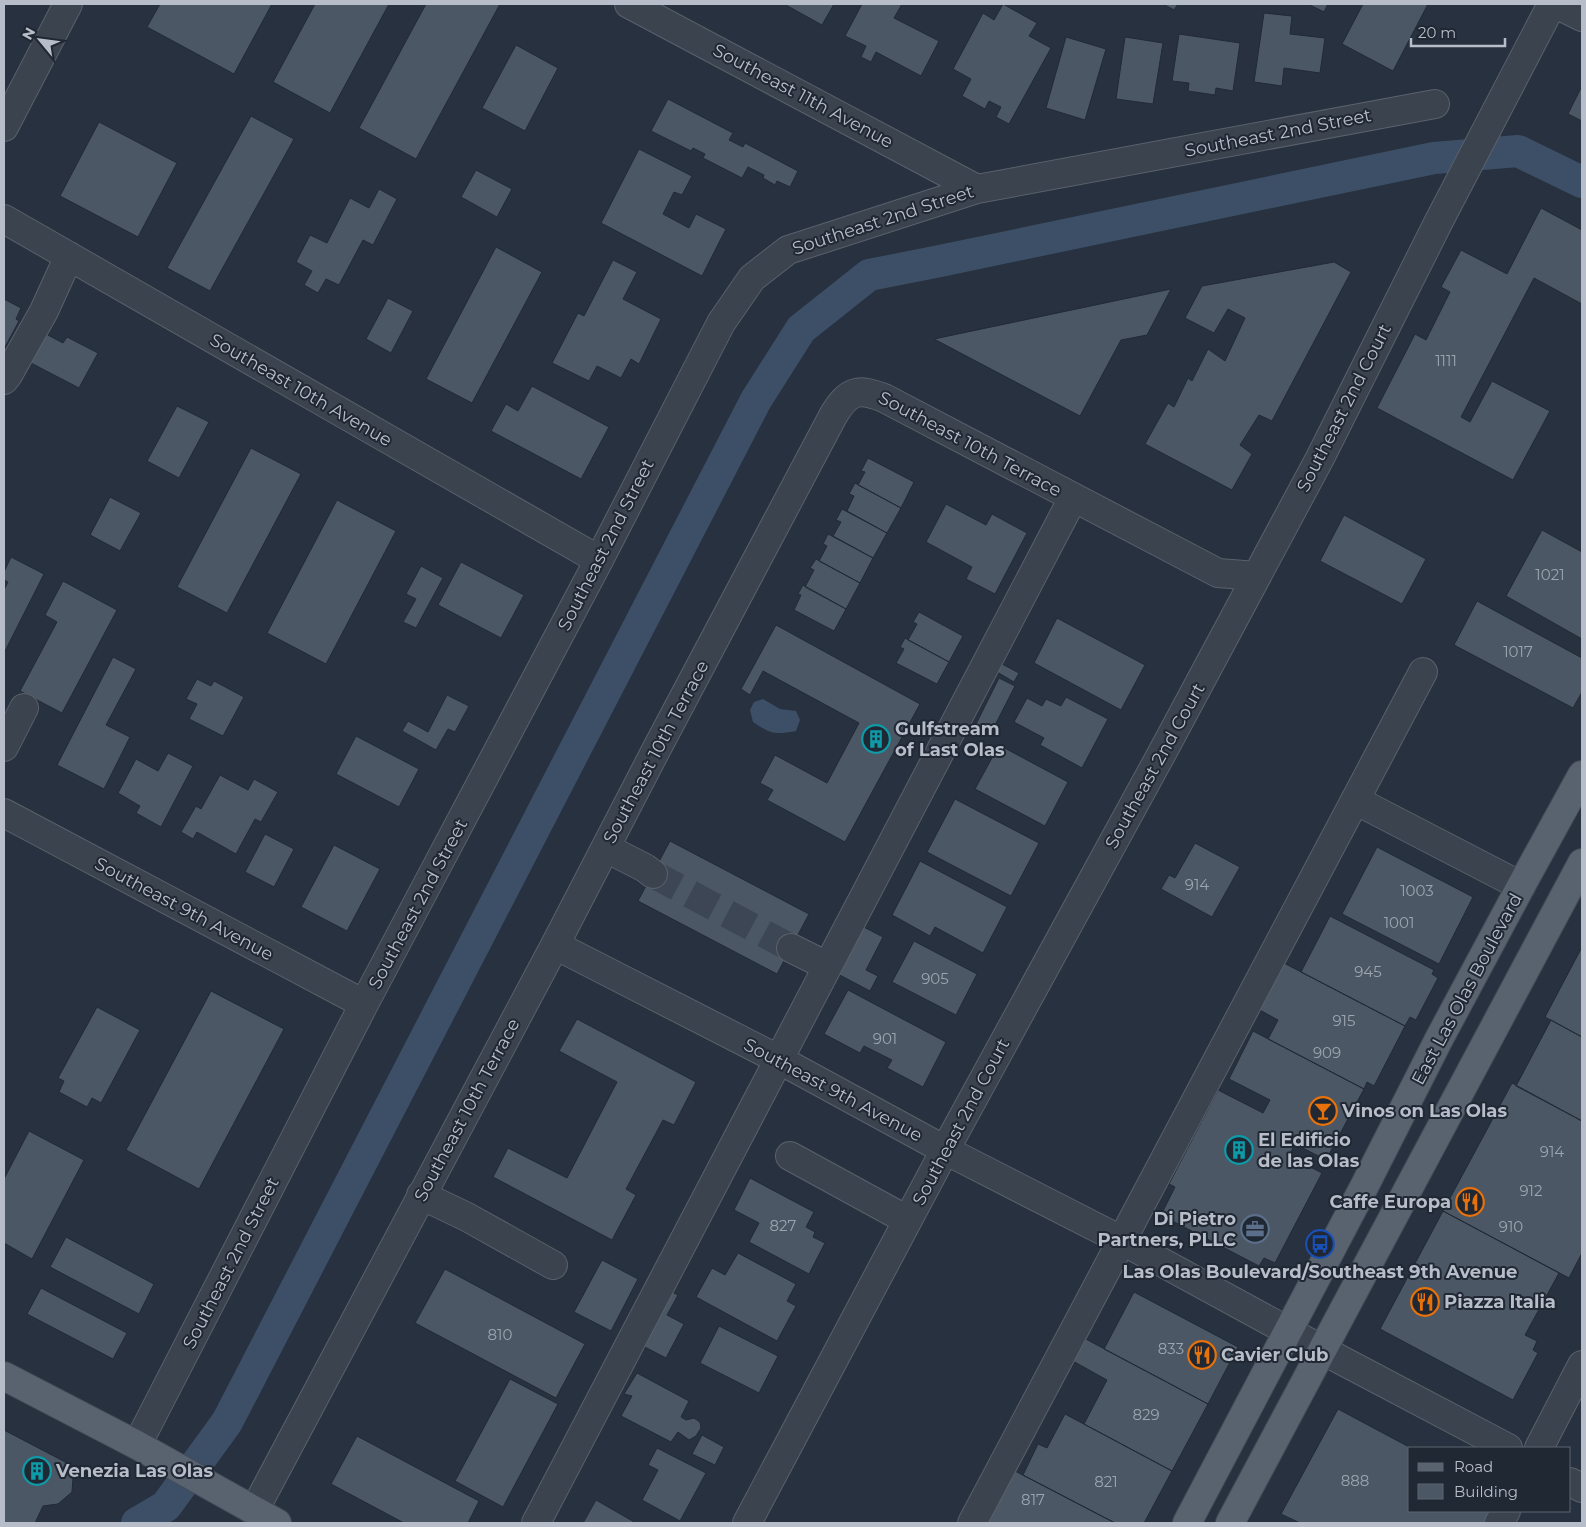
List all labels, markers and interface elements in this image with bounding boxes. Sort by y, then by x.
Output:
north arrow [15,15,65,65]
scale bar [1411,15,1505,47]
text: 20 m [1418,23,1456,42]
text: N [18,24,39,43]
street label: Southeast 11th Avenue [709,39,897,153]
street label: Southeast 2nd Street [1183,104,1373,162]
street label: Southeast 2nd Street [789,180,977,260]
street label: Southeast 2nd Court [1292,320,1396,496]
street label: Southeast 10th Avenue [206,329,396,451]
house number: 1111 [1435,351,1457,370]
street label: Southeast 10th Terrace [875,386,1065,502]
street label: Southeast 2nd Street [553,455,659,635]
house number: 1021 [1535,565,1565,584]
house number: 1017 [1503,642,1533,661]
street label: Southeast 10th Terrace [598,657,714,847]
street label: Southeast 2nd Court [1100,679,1210,853]
place label: Gulfstream of Last Olas [895,718,1005,761]
building icon: Gulfstream of Last Olas [861,724,891,754]
street label: Southeast 2nd Street [364,815,472,993]
street label: Southeast 9th Avenue [91,853,277,966]
house number: 914 [1185,875,1209,894]
house number: 1003 [1400,881,1434,900]
street label: East Las Olas Boulevard [1407,889,1527,1089]
house number: 1001 [1384,913,1414,932]
house number: 945 [1354,962,1382,981]
house number: 905 [921,969,949,988]
house number: 915 [1332,1011,1356,1030]
street label: Southeast 10th Terrace [409,1015,525,1205]
house number: 901 [873,1029,897,1048]
street label: Southeast 9th Avenue [740,1034,926,1147]
street label: Southeast 2nd Court [908,1035,1014,1209]
house number: 909 [1313,1043,1341,1062]
bar icon: Vinos on Las Olas [1308,1096,1338,1126]
place label: Vinos on Las Olas [1341,1100,1507,1122]
place label: El Edificio de las Olas [1258,1129,1360,1172]
building icon: El Edificio de las Olas [1224,1135,1254,1165]
house number: 914 [1540,1142,1564,1161]
street label: Southeast 2nd Street [178,1173,284,1353]
house number: 912 [1519,1181,1543,1200]
restaurant icon: Caffe Europa [1455,1187,1485,1217]
place label: Caffe Europa [1329,1191,1451,1213]
place label: Di Pietro Partners, PLLC [1098,1208,1236,1251]
office icon: Di Pietro Partners, PLLC [1240,1214,1270,1244]
house number: 827 [770,1216,797,1235]
house number: 910 [1499,1217,1523,1236]
bus stop icon: Las Olas Boulevard/Southeast 9th Avenue [1305,1229,1335,1259]
place label: Las Olas Boulevard/Southeast 9th Avenue [1123,1261,1517,1283]
restaurant icon: Piazza Italia [1410,1287,1440,1317]
place label: Piazza Italia [1444,1291,1556,1313]
house number: 810 [488,1325,513,1344]
house number: 833 [1158,1339,1184,1358]
restaurant icon: Cavier Club [1187,1340,1217,1370]
place label: Cavier Club [1221,1344,1329,1366]
house number: 829 [1132,1405,1160,1424]
legend [1408,1447,1571,1512]
building icon: Venezia Las Olas [22,1456,52,1486]
text: Road [1454,1457,1493,1476]
place label: Venezia Las Olas [55,1460,213,1482]
house number: 888 [1341,1471,1369,1490]
house number: 821 [1094,1472,1118,1491]
text: Building [1454,1482,1518,1501]
house number: 817 [1021,1490,1045,1509]

